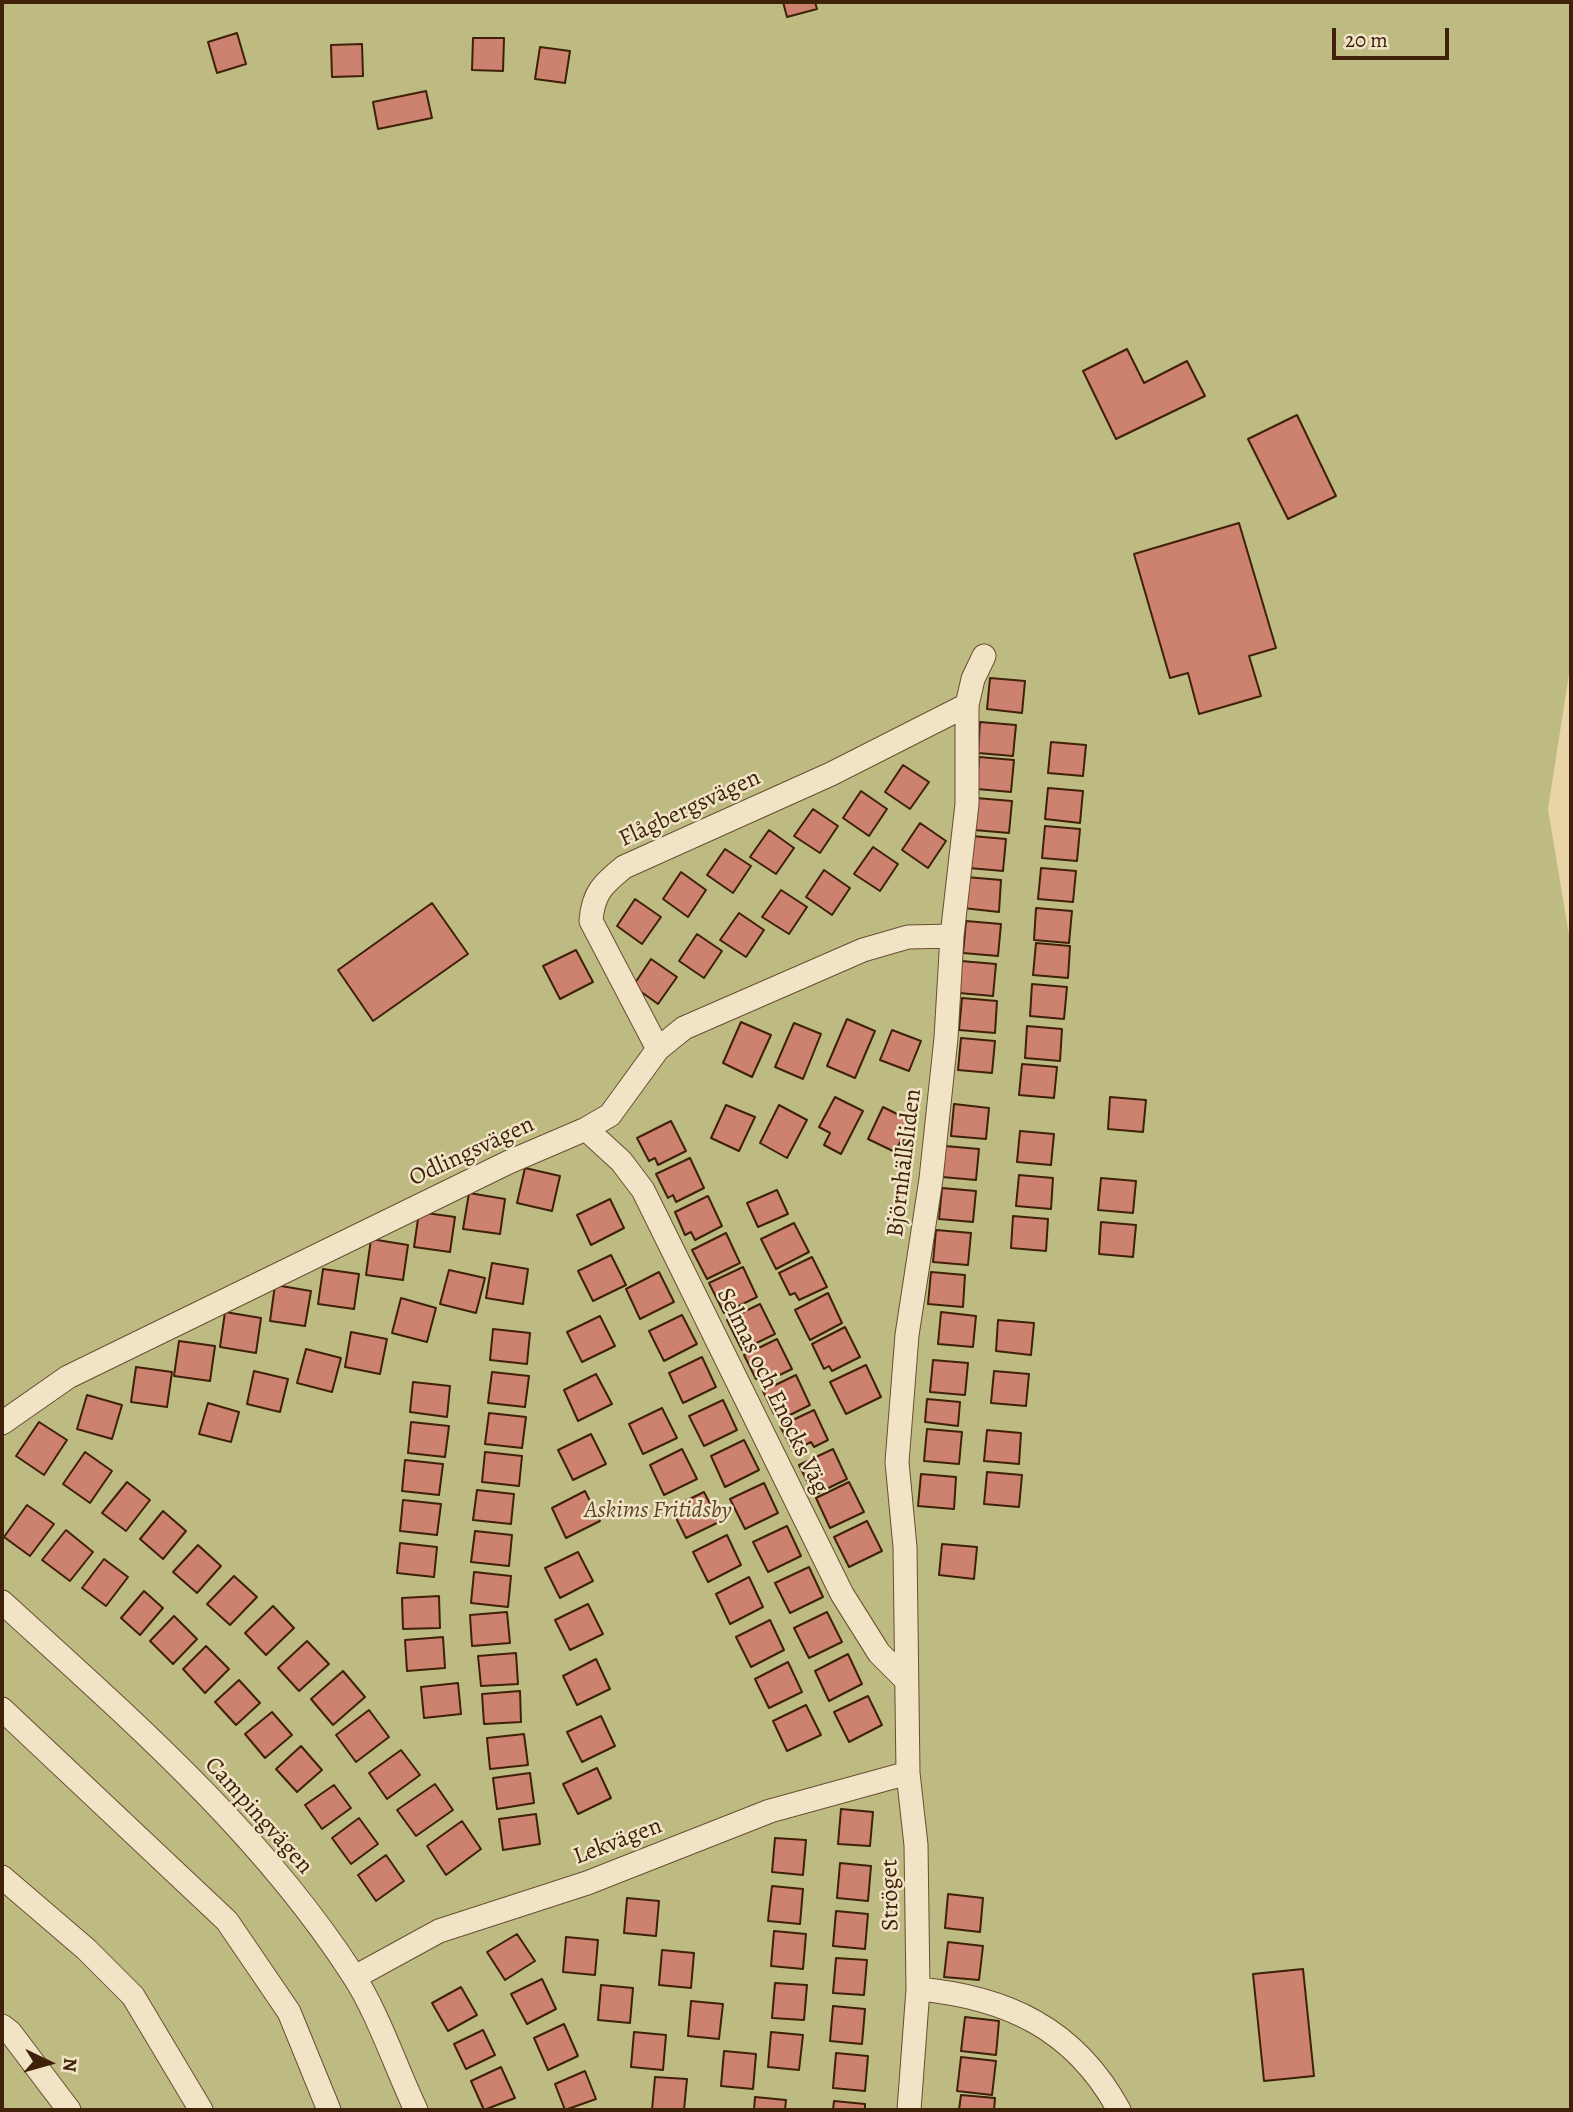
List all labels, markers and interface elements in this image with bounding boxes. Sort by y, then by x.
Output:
scale bar [1335,14,1452,58]
text: 20 m [1345,26,1388,54]
street label: Flågbergsvägen [615,764,765,854]
street label: Björnhällsliden [882,1087,928,1239]
street label: Odlingsvägen [405,1111,539,1193]
street label: Selmas och Enocks Väg [710,1284,834,1498]
park label: Askims Fritidsby [584,1497,732,1525]
street label: Campingvägen [198,1751,318,1881]
street label: Lekvägen [570,1812,666,1872]
street label: Ströget [876,1859,906,1931]
north arrow [14,2028,84,2098]
text: N [56,2057,83,2073]

